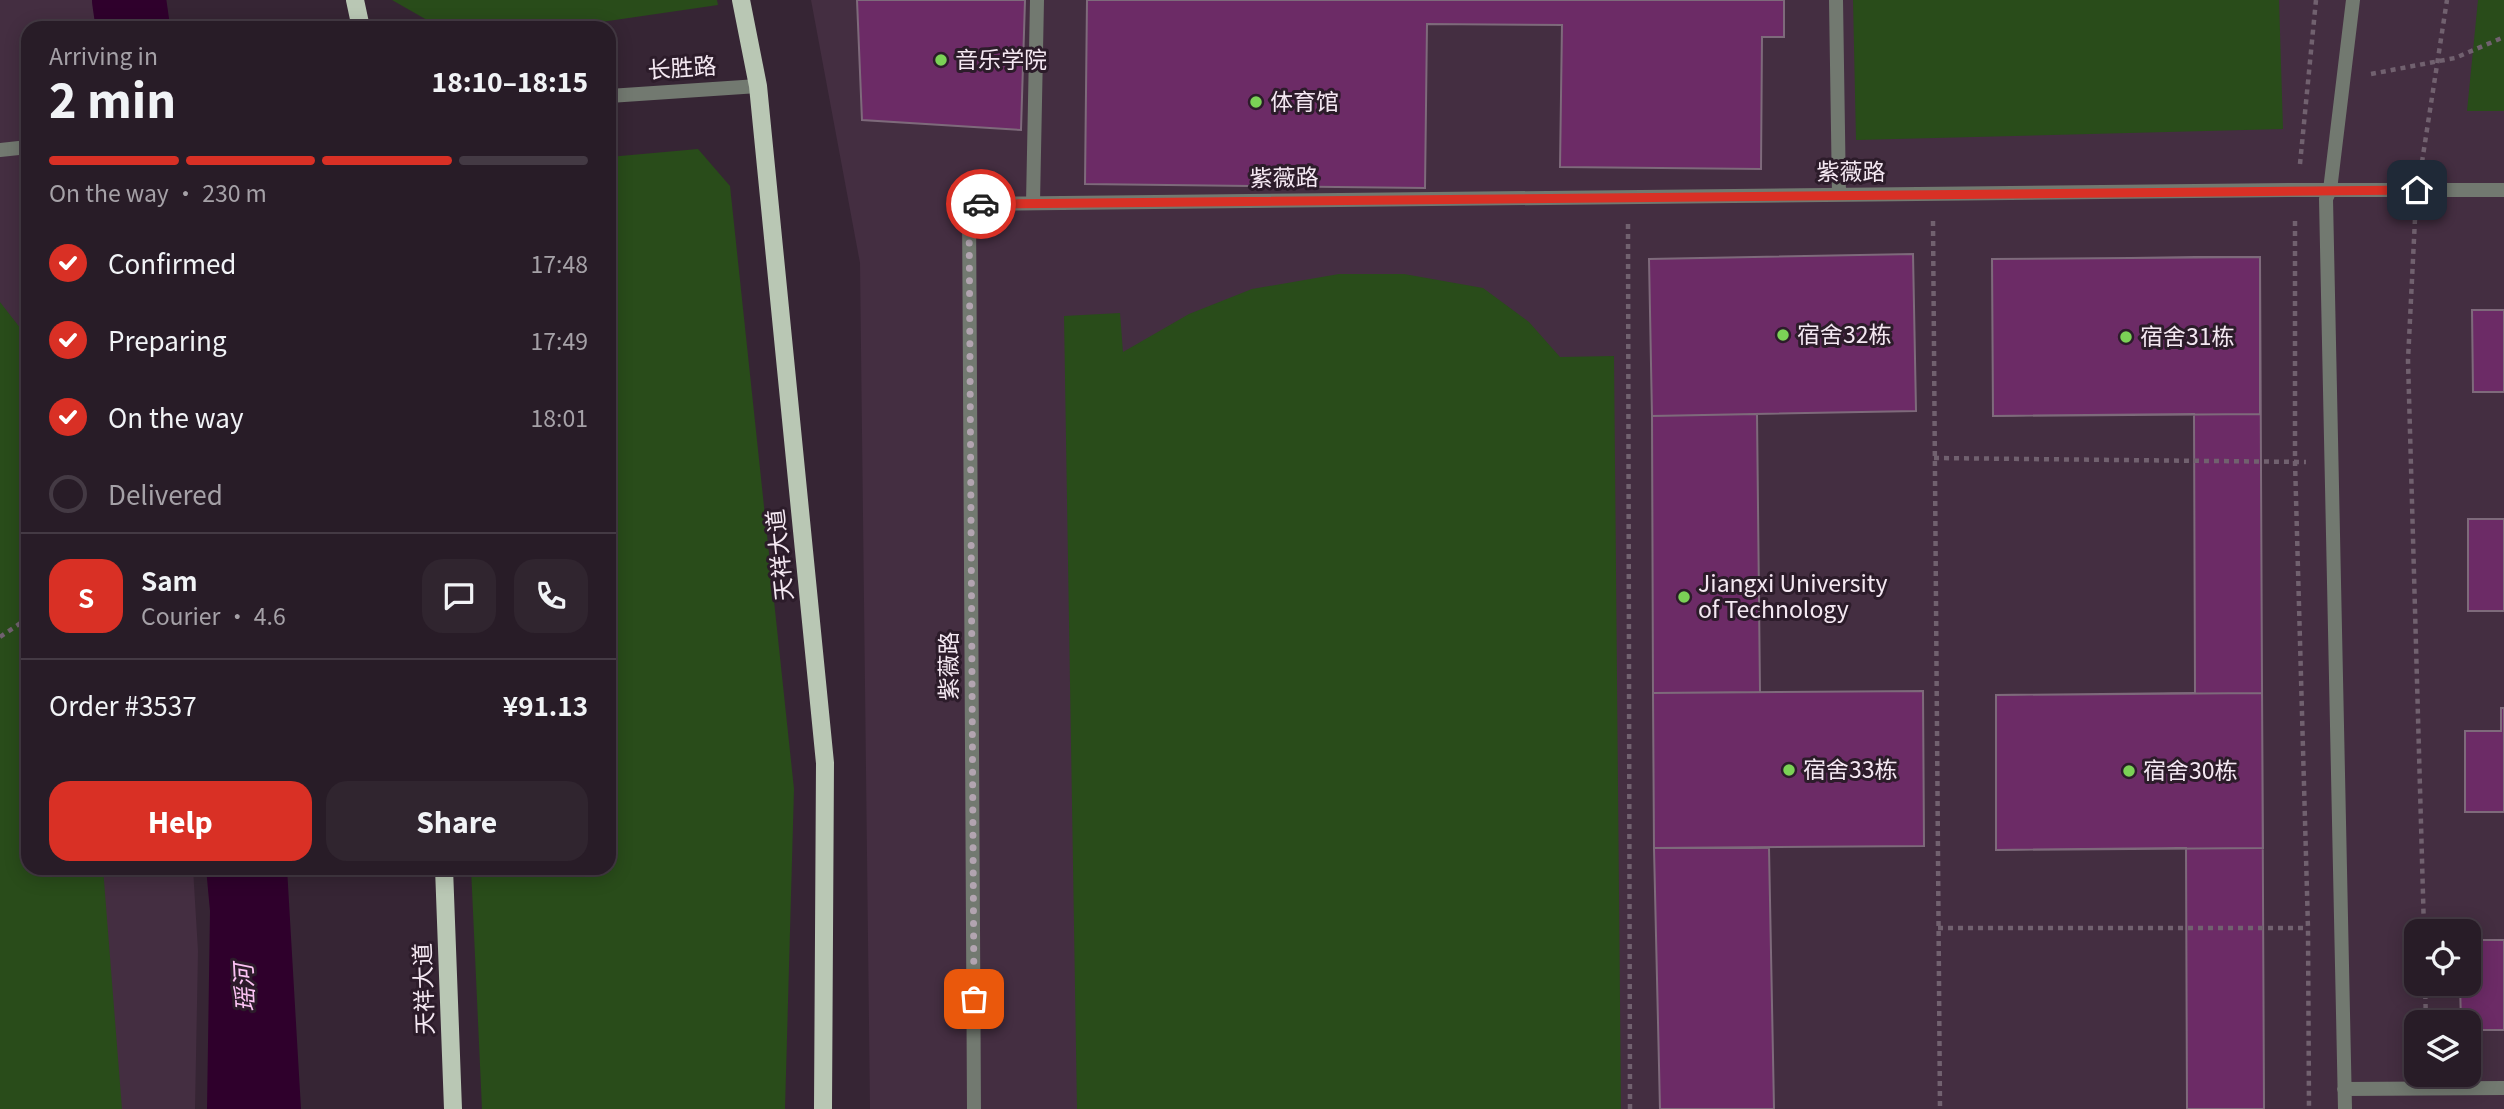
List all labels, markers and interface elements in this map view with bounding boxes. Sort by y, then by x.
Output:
text: Arriving in [49,38,158,72]
place label: 音乐学院 [955,41,1047,75]
street label: 长胜路 [646,47,717,85]
marker: 音乐学院 [933,52,949,68]
text: 18:10–18:15 [432,62,588,99]
text: 2 min [49,65,176,131]
place label: 体育馆 [1270,83,1339,117]
marker: 体育馆 [1248,94,1264,110]
street label: 紫薇路 [1817,153,1886,187]
street label: 紫薇路 [1249,158,1319,194]
pin [2387,160,2447,220]
courier [946,169,1016,239]
icon: home [2398,171,2436,209]
text: On the way · 230 m [49,175,267,209]
icon: car [962,185,1000,223]
icon: check [49,244,87,282]
text: Confirmed [108,244,237,281]
text: 17:48 [531,246,588,280]
place label: 宿舍32栋 [1797,316,1892,350]
place label: 宿舍31栋 [2140,318,2235,352]
icon: check [49,321,87,359]
text: Preparing [108,321,227,358]
text: 17:49 [531,323,588,357]
marker: 宿舍32栋 [1775,327,1791,343]
marker: 宿舍31栋 [2118,329,2134,345]
icon: check [49,398,87,436]
text: On the way [108,398,243,435]
text: 18:01 [531,400,588,434]
text: Delivered [108,475,223,512]
street label: 天祥大道 [756,508,800,603]
button: chat [422,559,496,633]
button: phone [514,559,588,633]
text: Sam [141,561,198,598]
place label: Jiangxi University of Technology [1698,565,1888,625]
text: S [78,578,94,615]
marker: Jiangxi University of Technology [1676,589,1692,605]
text: Courier · 4.6 [141,598,286,632]
street label: 紫薇路 [930,632,964,701]
text: Order #3537 [49,686,197,723]
text: ¥91.13 [503,686,588,723]
place label: 宿舍33栋 [1803,751,1898,785]
place label: 宿舍30栋 [2143,752,2238,786]
marker: 宿舍33栋 [1781,762,1797,778]
marker: 宿舍30栋 [2121,763,2137,779]
button: Help [49,781,312,861]
button: Share [326,781,588,861]
map controls [2404,919,2481,1087]
button: locate [2404,919,2481,996]
street label: 天祥大道 [403,943,441,1036]
water label: 瑶河 [224,959,261,1013]
pin [944,969,1004,1029]
icon: bag [955,980,993,1018]
button: layers [2404,1010,2481,1087]

